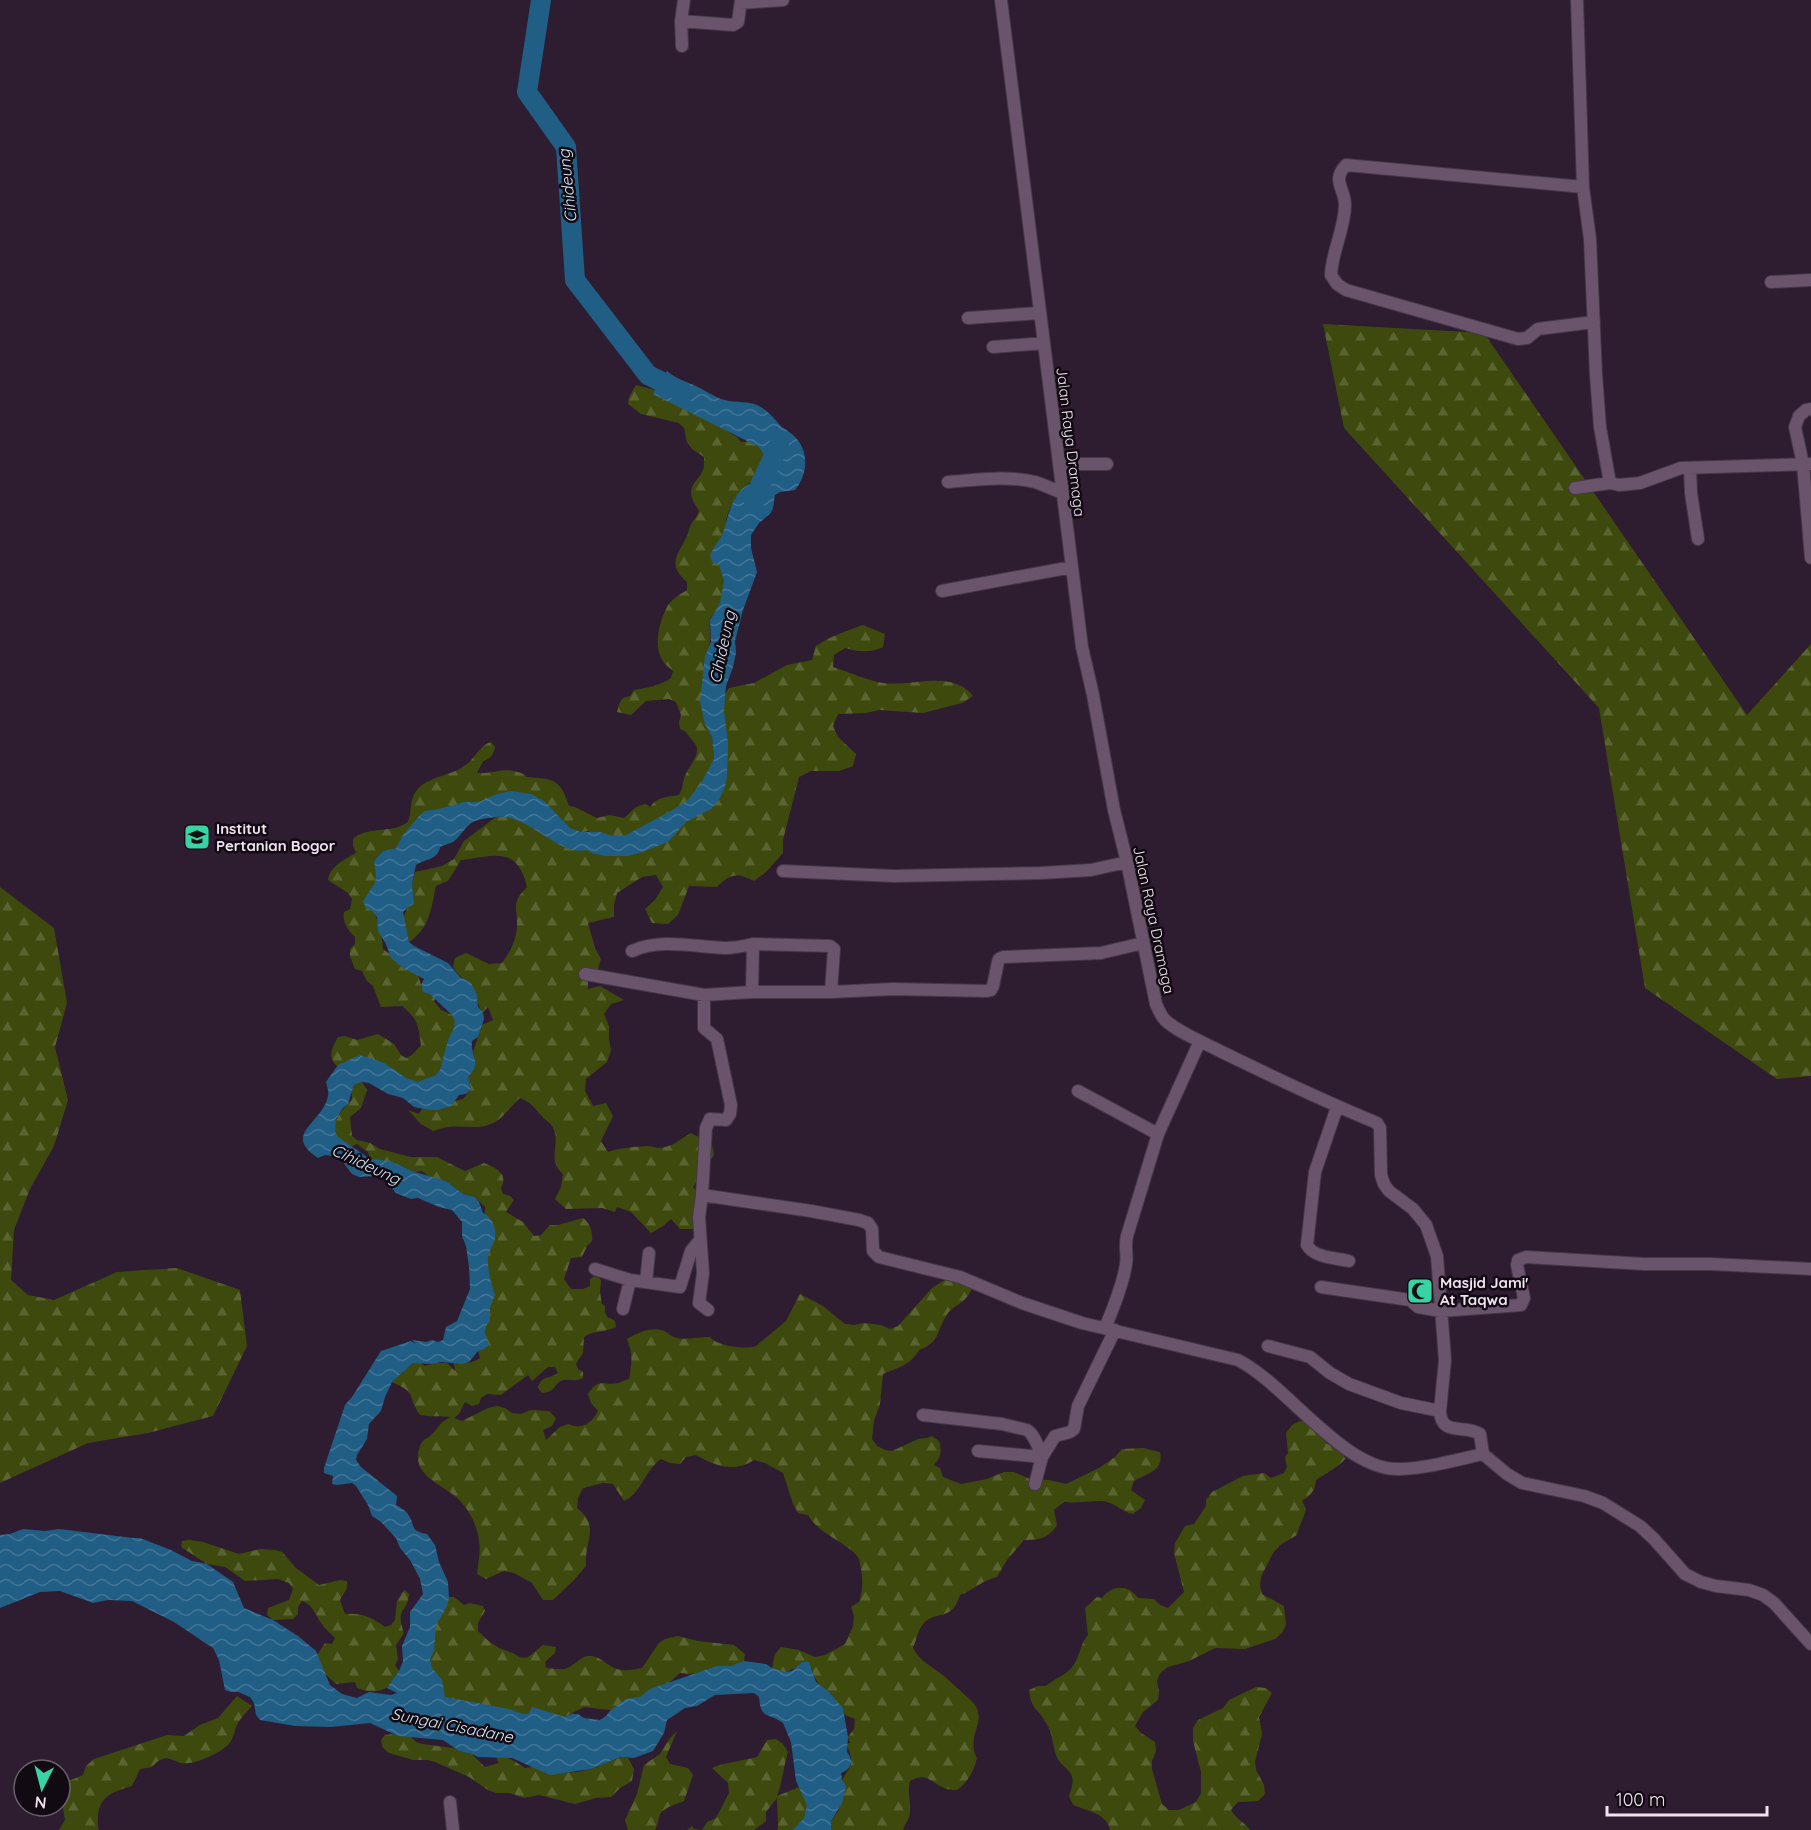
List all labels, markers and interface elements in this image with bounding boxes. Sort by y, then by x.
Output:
water label: Cihideung [553,147,581,224]
street label: Jalan Raya Dramaga [1052,366,1090,518]
water label: Cihideung [705,608,740,685]
place label: Institut Pertanian Bogor [216,819,336,855]
school or university icon: Institut Pertanian Bogor [182,822,212,852]
street label: Jalan Raya Dramaga [1129,844,1179,996]
water label: Cihideung [328,1139,404,1189]
place label: Masjid Jami' At Taqwa [1440,1273,1528,1309]
mosque icon: Masjid Jami' At Taqwa [1405,1276,1435,1306]
water label: Sungai Cisadane [389,1703,516,1747]
north arrow [12,1758,72,1818]
scale bar [1607,1779,1768,1817]
text: 100 m [1616,1788,1665,1811]
text: N [34,1792,47,1813]

